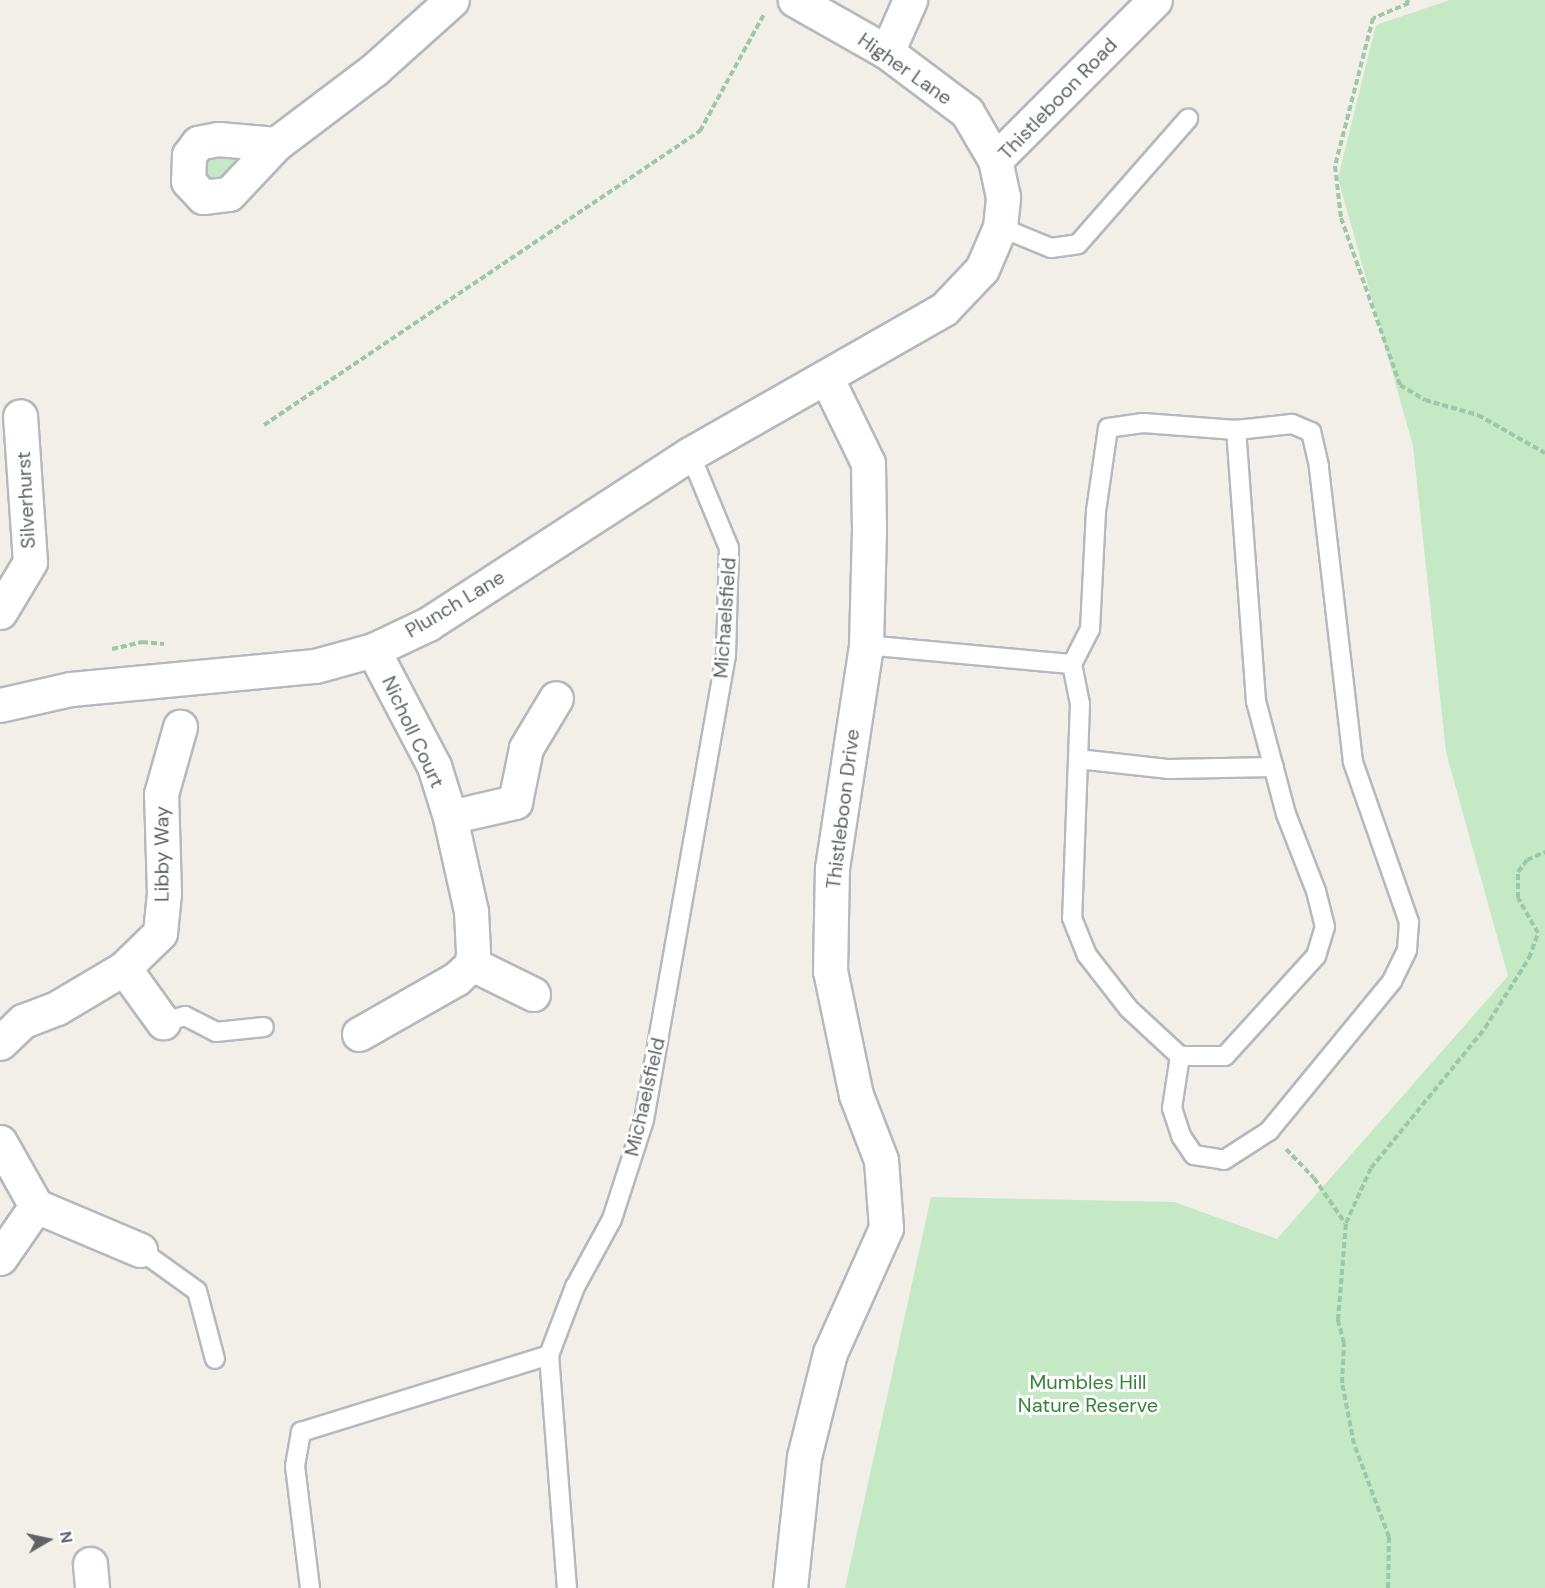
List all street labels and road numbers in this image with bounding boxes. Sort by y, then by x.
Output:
street label: Higher Lane [853,28,957,110]
street label: Thistleboon Road [994,33,1122,165]
street label: Silverhurst [11,451,41,549]
street label: Michaelsfield [709,557,741,679]
street label: Plunch Lane [401,565,509,643]
street label: Nicholl Court [377,672,449,792]
street label: Thistleboon Drive [821,728,865,890]
street label: Libby Way [150,806,174,902]
street label: Michaelsfield [620,1035,670,1159]

